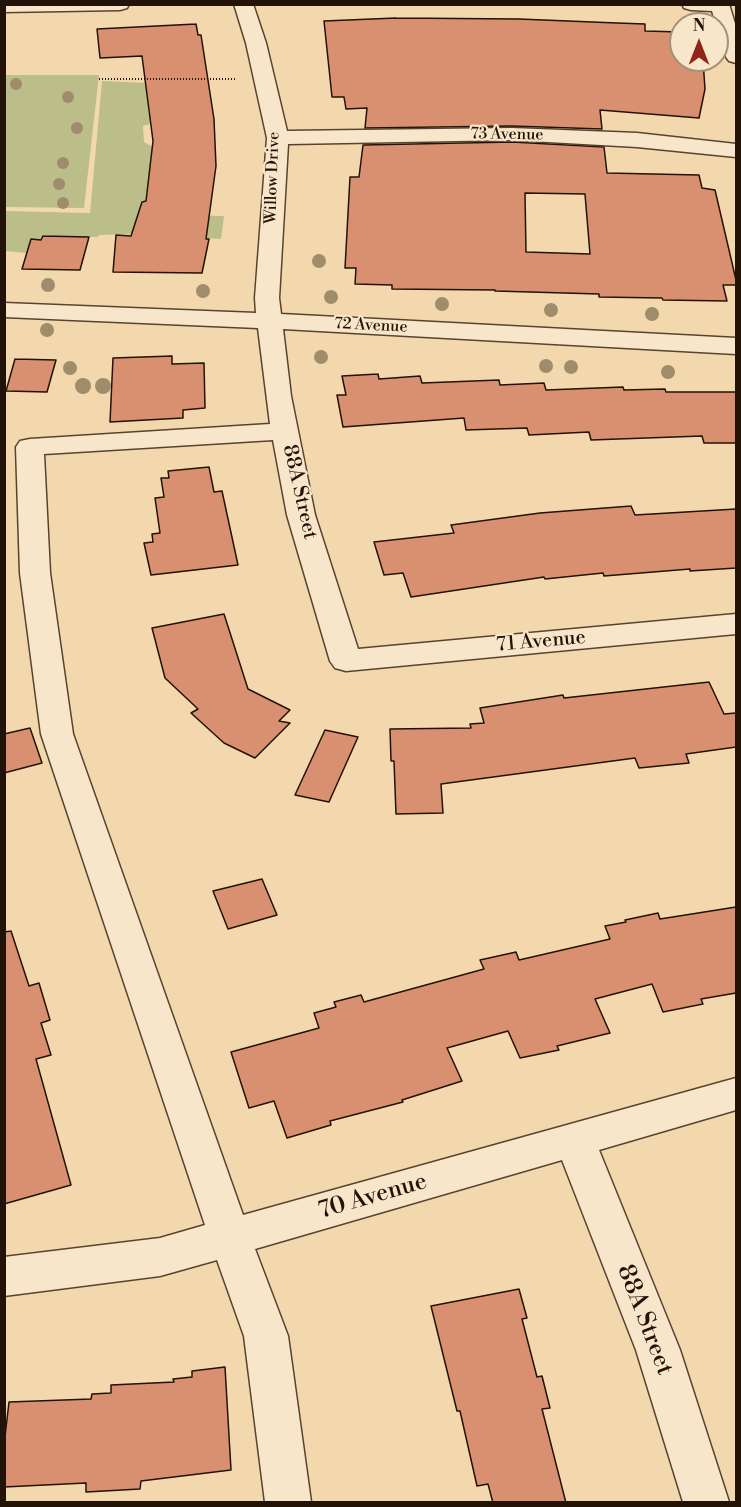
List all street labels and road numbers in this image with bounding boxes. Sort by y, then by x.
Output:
street label: 73 Avenue [470,125,544,145]
street label: Willow Drive [262,131,284,225]
street label: 72 Avenue [334,315,408,337]
street label: 88A Street [276,442,322,542]
street label: 71 Avenue [495,626,587,658]
street label: 70 Avenue [315,1168,431,1226]
street label: 88A Street [610,1261,678,1379]

